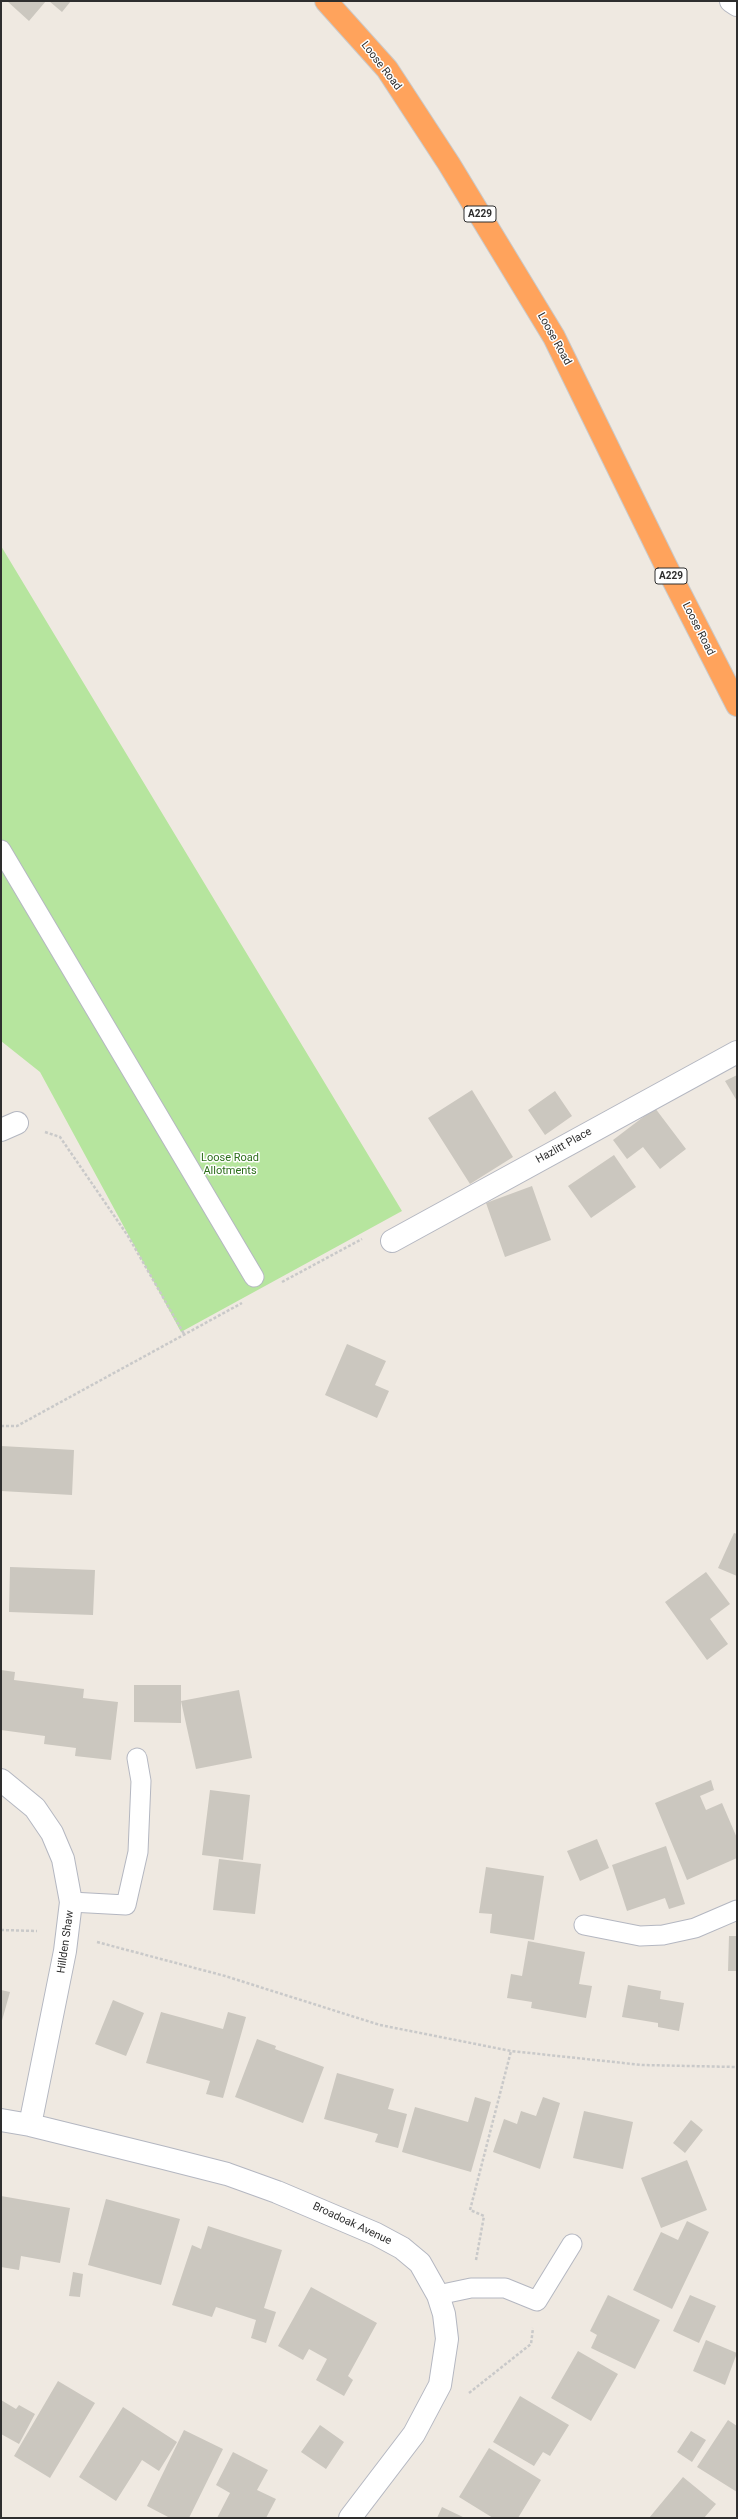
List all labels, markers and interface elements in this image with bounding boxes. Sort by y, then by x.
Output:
street label: Loose Road [358,39,404,93]
road number: A229 [464,206,496,222]
street label: Loose Road [534,310,574,368]
road number: A229 [655,568,687,584]
street label: Loose Road [679,600,717,658]
street label: Hazlitt Place [534,1125,594,1167]
park label: Loose Road Allotments [201,1151,259,1177]
street label: Hillden Shaw [55,1910,77,1974]
street label: Broadoak Avenue [310,2200,394,2248]

